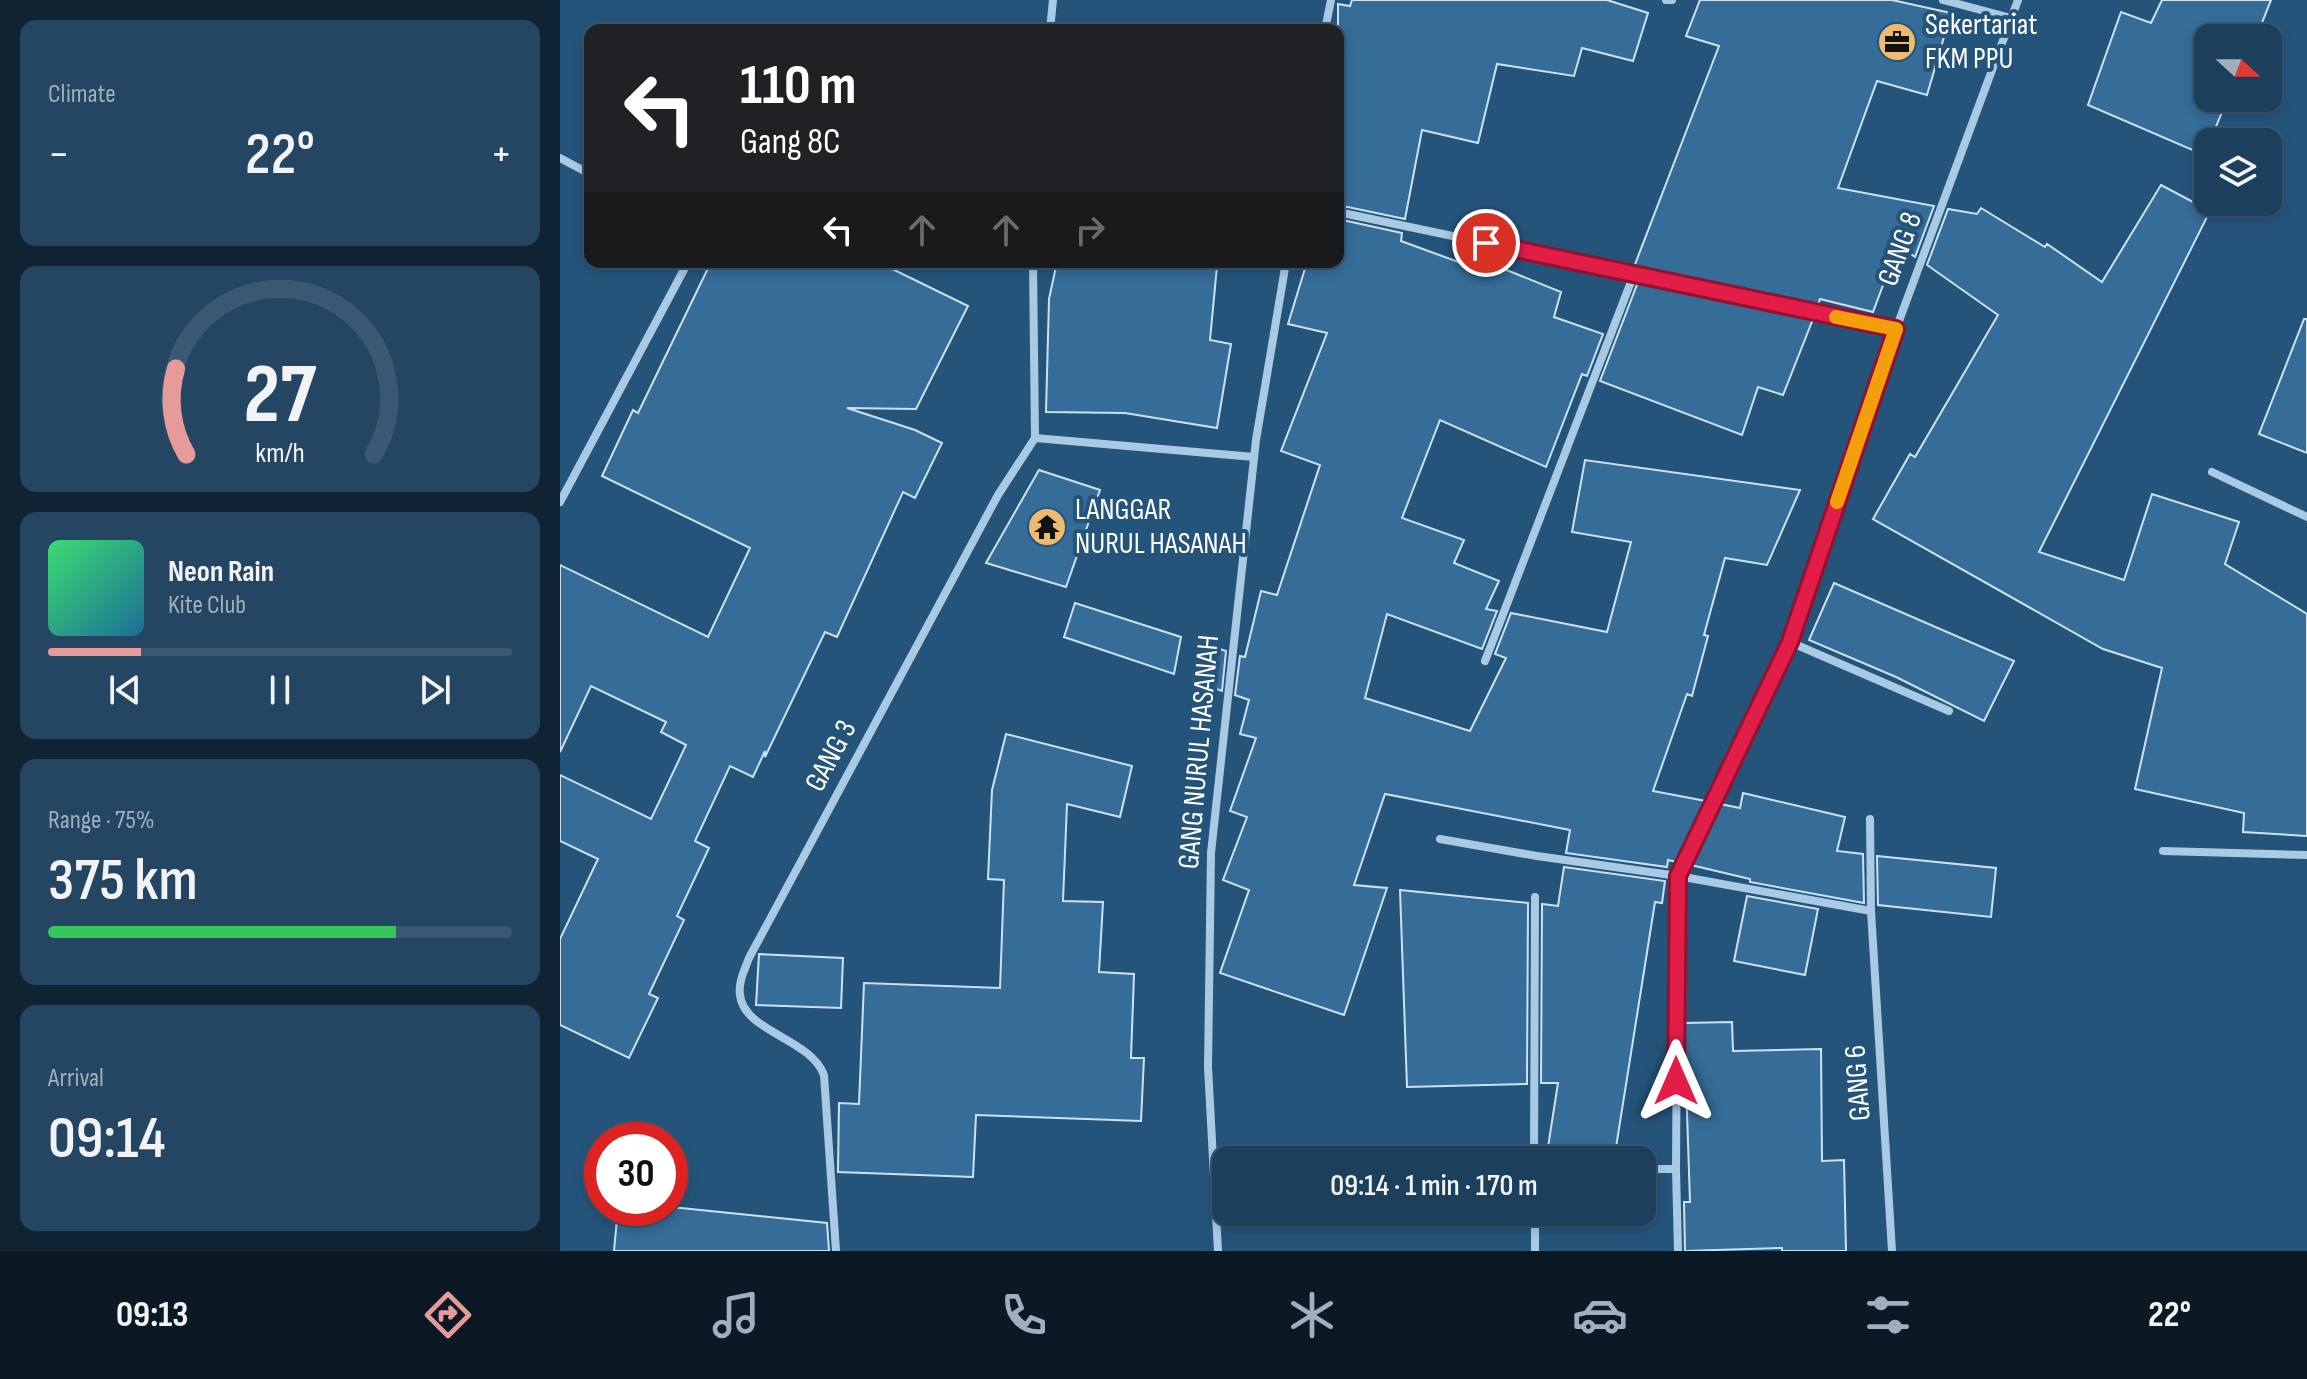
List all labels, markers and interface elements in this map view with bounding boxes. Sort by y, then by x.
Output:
place label: Sekertariat FKM PPU [1925,7,2037,77]
office icon: Sekertariat FKM PPU [1876,21,1918,63]
north arrow [2194,24,2282,112]
map controls [2194,24,2282,216]
text: 110 m [740,53,856,120]
icon: left [608,56,712,160]
text: Climate [48,79,116,110]
text: 22° [245,119,315,191]
text: Gang 8C [740,121,840,164]
text: − [48,128,70,181]
text: + [490,128,512,181]
button: layers [2194,128,2282,216]
street label: GANG 8 [1870,207,1930,291]
icon: left [816,208,860,252]
icon: ahead [900,208,944,252]
icon: ahead [984,208,1028,252]
icon: right [1068,208,1112,252]
pin [1452,209,1520,277]
icon: arrive [1464,221,1508,265]
text: 27 [244,346,317,446]
text: km/h [255,436,305,471]
place label: LANGGAR NURUL HASANAH [1075,492,1247,562]
temple icon: LANGGAR NURUL HASANAH [1026,506,1068,548]
text: Neon Rain [168,554,274,590]
text: Kite Club [168,590,246,621]
street label: GANG NURUL HASANAH [1171,634,1227,870]
icon: previous [103,668,147,712]
icon: pause [258,668,302,712]
icon: next [413,668,457,712]
street label: GANG 3 [797,714,865,798]
text: Range · 75% [48,805,155,836]
text: 375 km [48,845,198,917]
position arrow [1634,1039,1718,1123]
street label: GANG 6 [1837,1044,1879,1122]
text: Arrival [48,1063,104,1094]
text: 09:14 [48,1103,165,1175]
speed limit sign: 30 [584,1122,688,1226]
text: 09:14 · 1 min · 170 m [1330,1168,1538,1204]
icon: directions [420,1287,476,1343]
icon: music [708,1287,764,1343]
icon: phone [996,1287,1052,1343]
icon: climate [1284,1287,1340,1343]
icon: car [1572,1287,1628,1343]
icon: filters [1860,1287,1916,1343]
text: 09:13 [116,1294,188,1337]
text: 22° [2148,1294,2191,1337]

